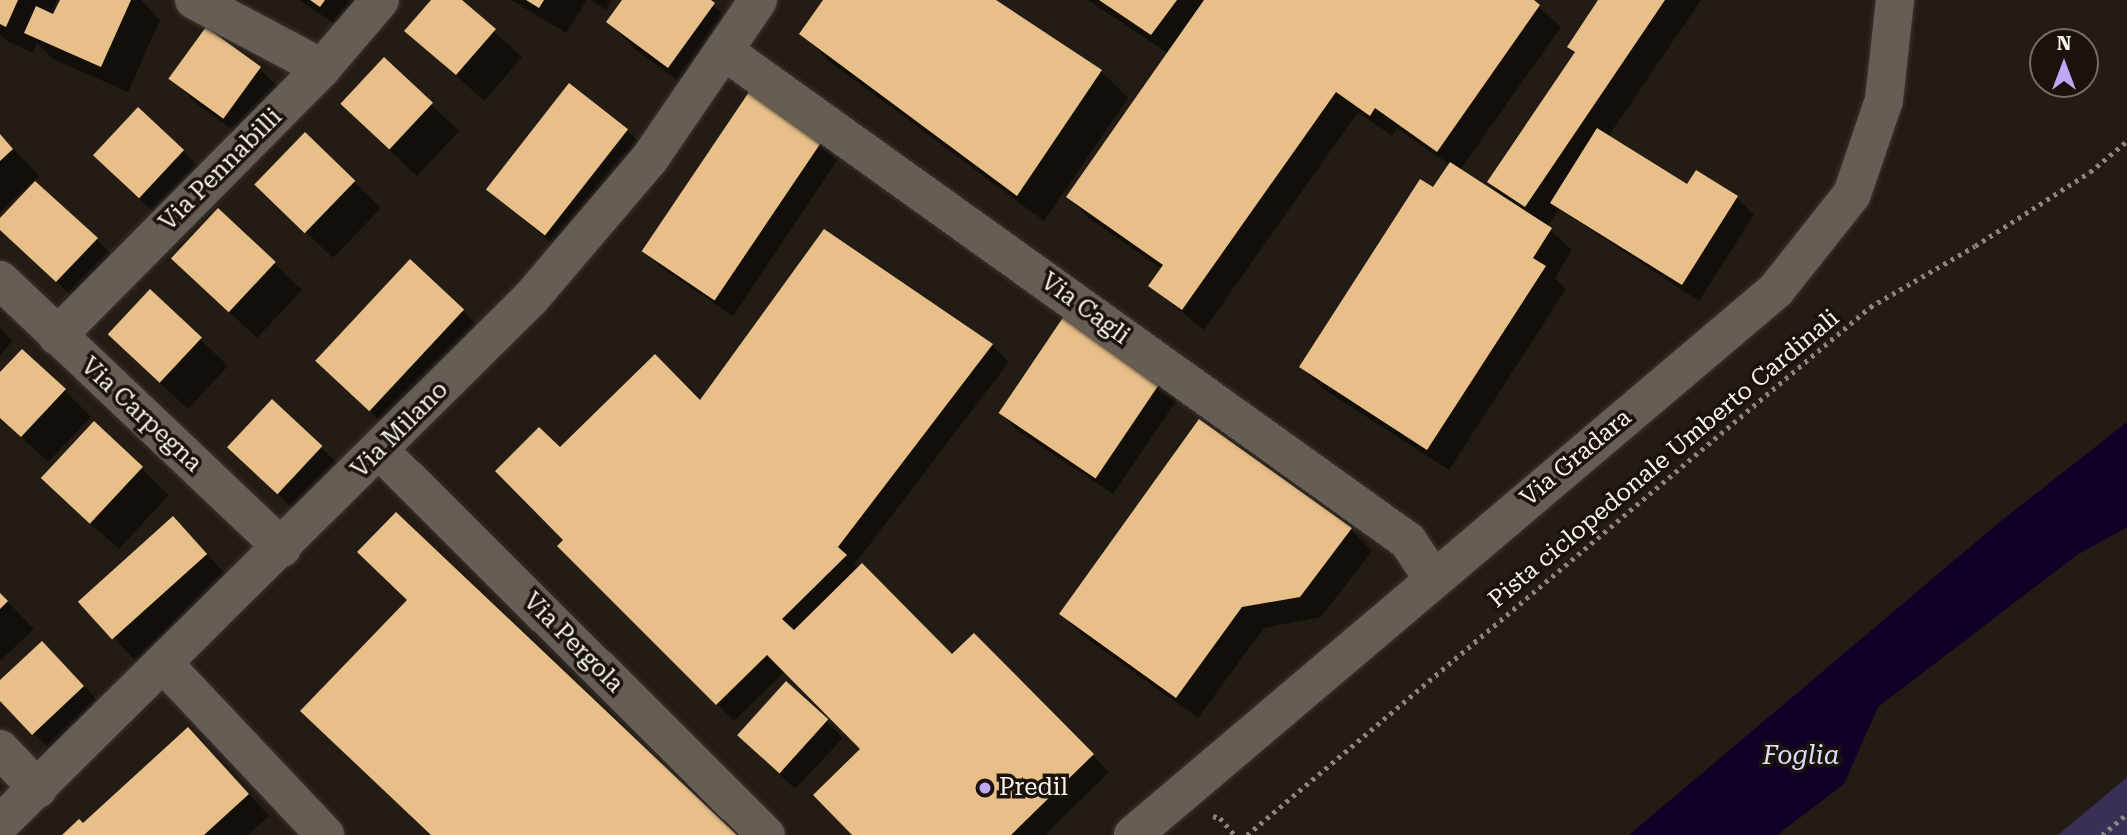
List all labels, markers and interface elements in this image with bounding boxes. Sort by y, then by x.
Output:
north arrow [2029,28,2099,98]
text: N [2057,32,2071,55]
street label: Via Pennabilli [154,103,288,237]
street label: Via Cagli [1035,267,1135,351]
street label: Pista ciclopedonale Umberto Cardinali [1483,304,1845,614]
street label: Via Carpegna [75,352,207,478]
street label: Via Milano [346,376,454,484]
street label: Via Gradara [1515,403,1637,513]
street label: Via Pergola [517,587,629,699]
water label: Foglia [1763,740,1839,772]
place label: Predil [999,774,1068,802]
marker: Predil [977,780,993,796]

